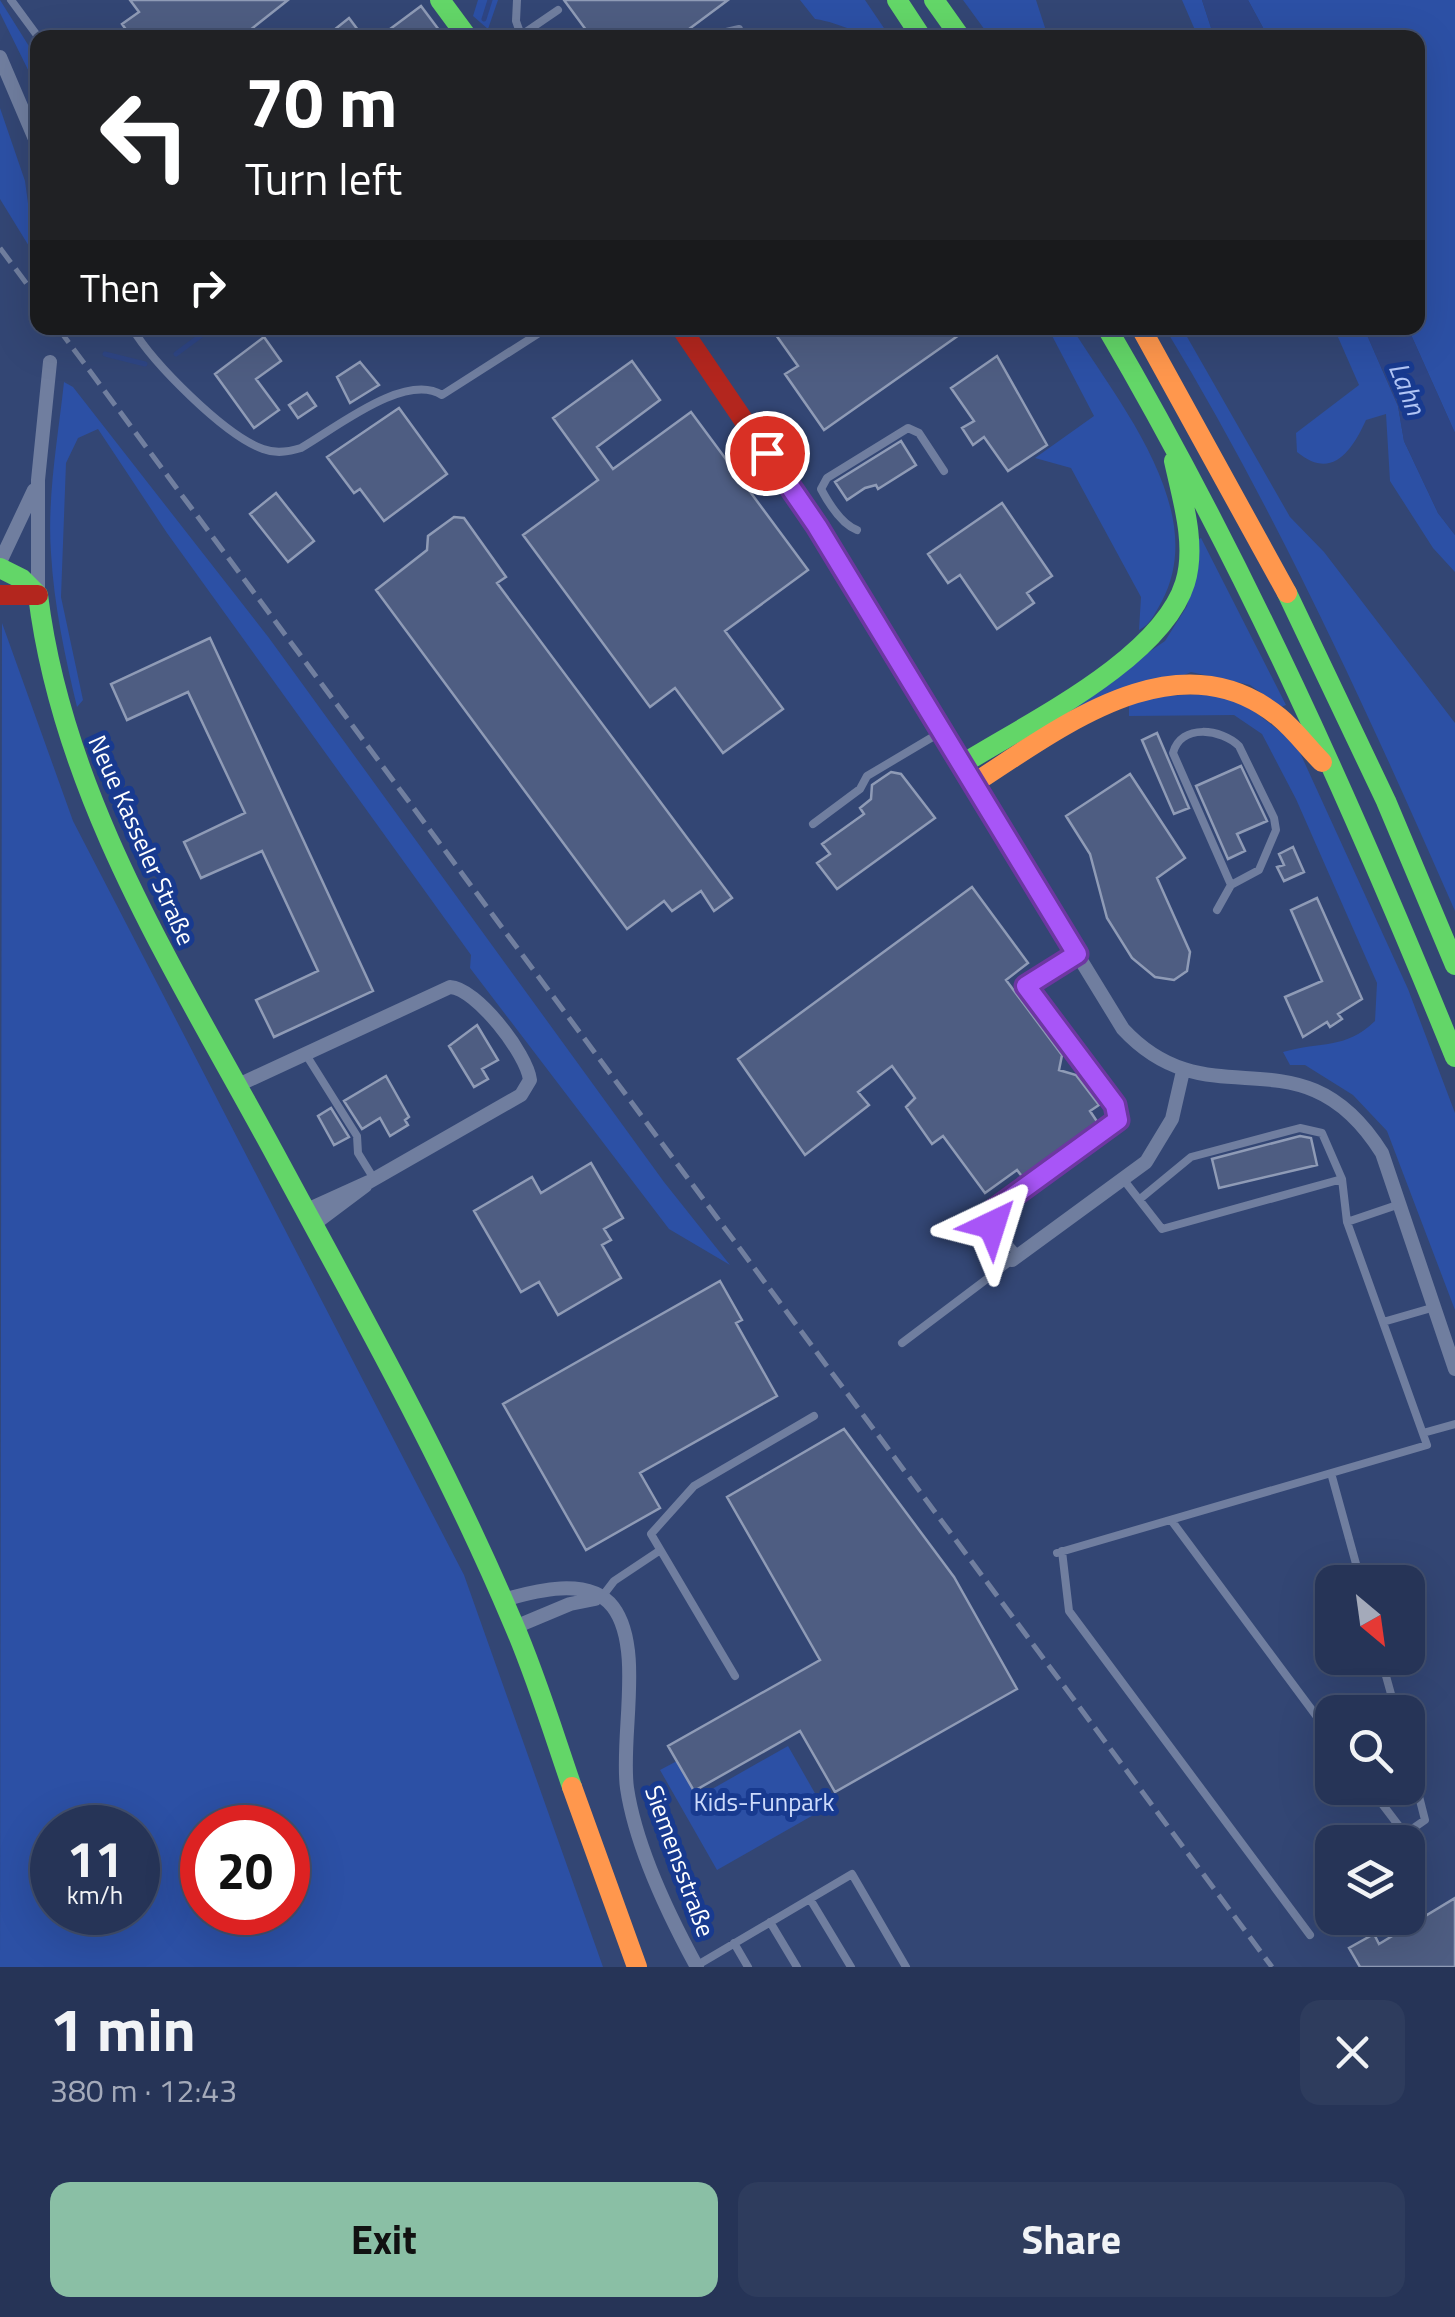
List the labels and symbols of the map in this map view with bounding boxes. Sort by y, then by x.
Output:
water label: Lahn [1378,355,1438,422]
pin [725,411,810,496]
street label: Neue Kasseler Straße [79,729,205,951]
position arrow [940,1173,1044,1277]
north arrow [1315,1565,1425,1675]
street label: Siemensstraße [635,1780,725,1942]
park label: Kids-Funpark [694,1783,835,1821]
speed limit sign: 20 [180,1805,310,1935]

